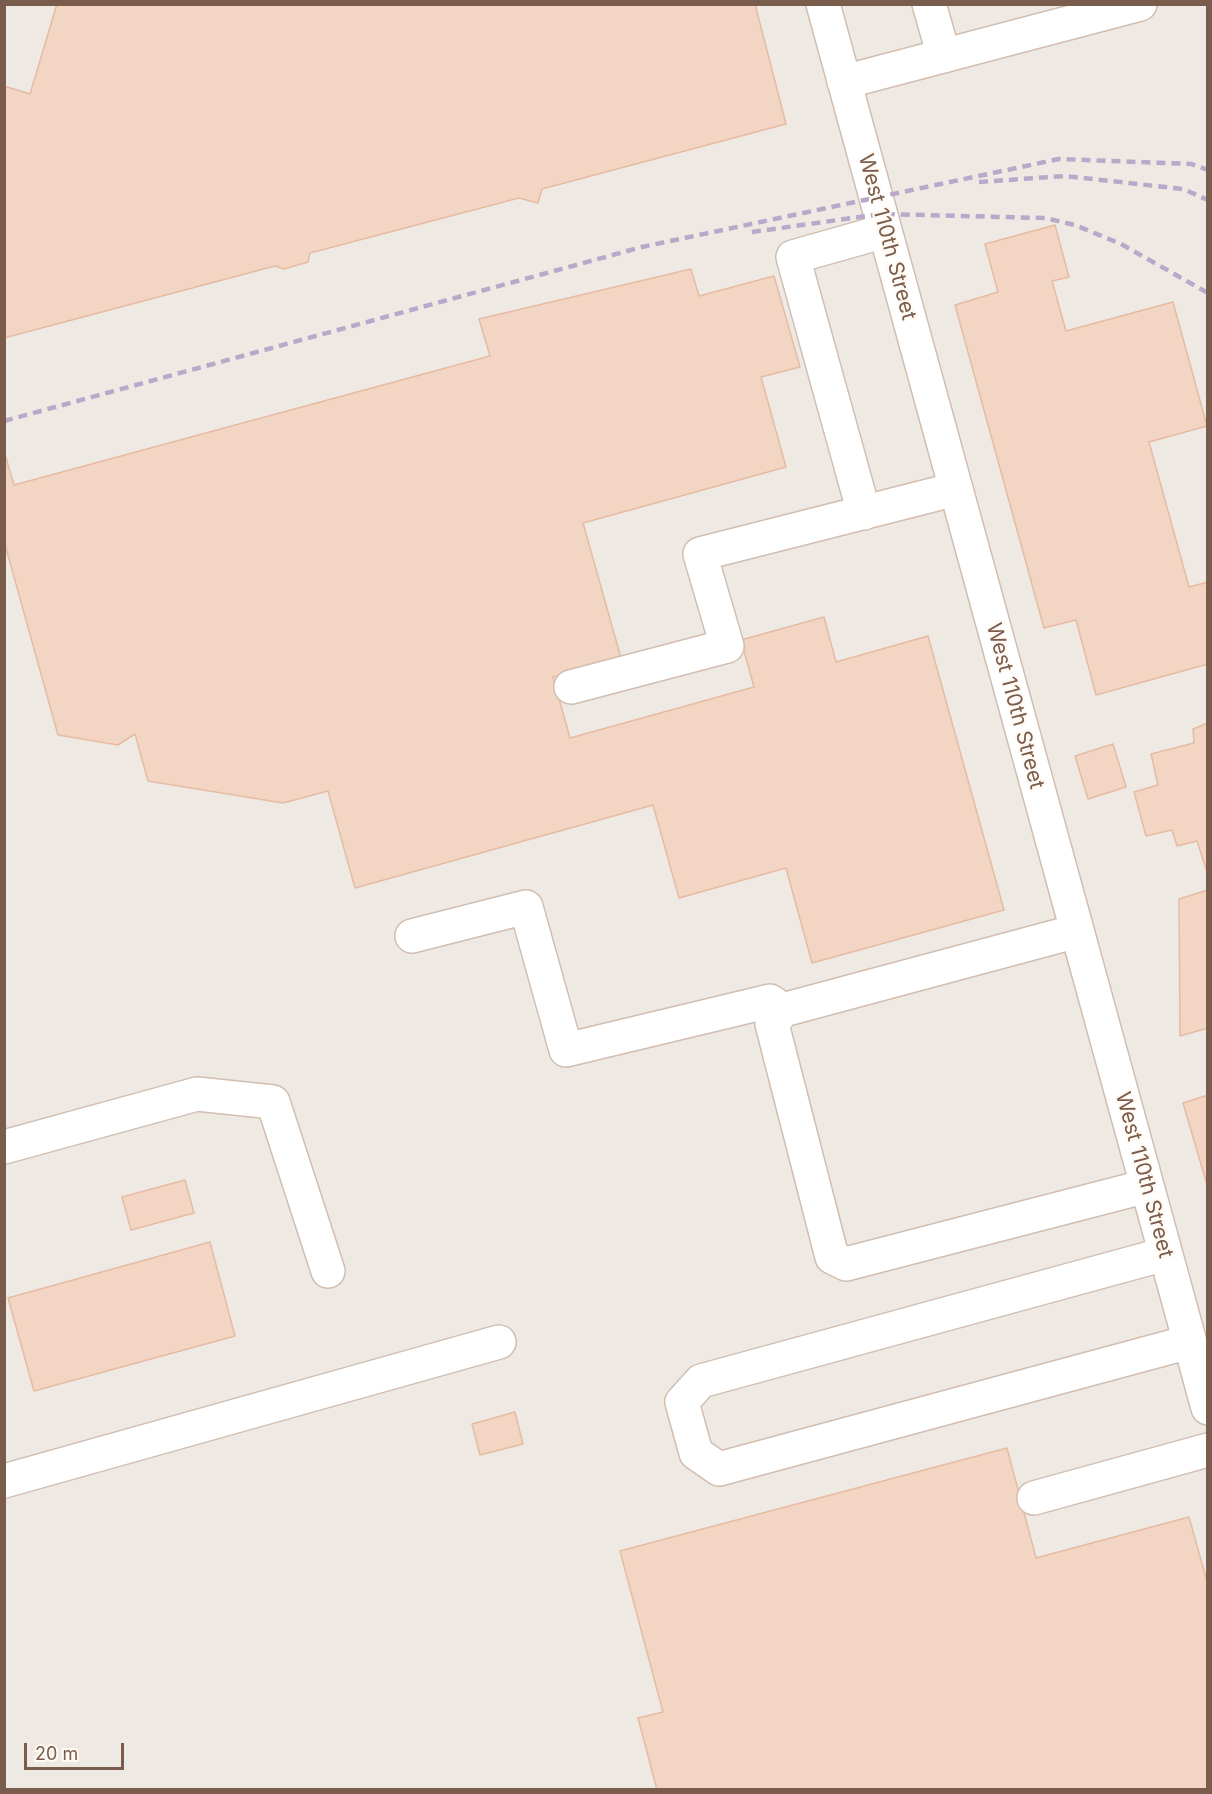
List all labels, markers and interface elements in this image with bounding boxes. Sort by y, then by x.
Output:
street label: West 110th Street [853,151,921,323]
street label: West 110th Street [981,620,1049,792]
street label: West 110th Street [1110,1089,1178,1261]
scale bar [27,1731,128,1769]
text: 20 m [35,1743,78,1764]

